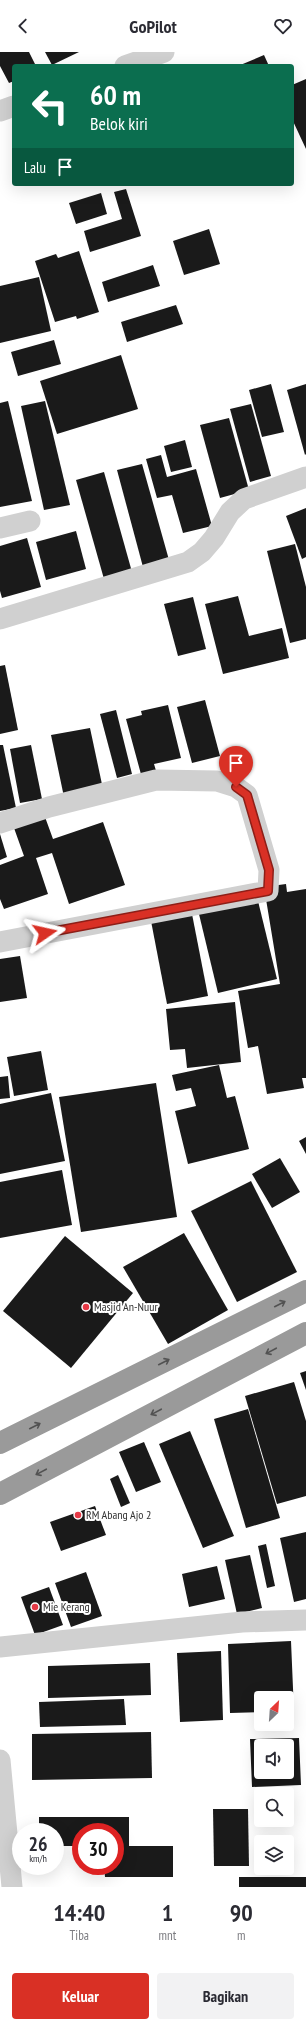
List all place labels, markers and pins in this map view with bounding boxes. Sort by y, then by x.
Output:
pin [219,746,253,787]
place label: Masjid An-Nuur [94,1299,158,1314]
marker: Masjid An-Nuur [81,1302,91,1312]
place label: RM Abang Ajo 2 [86,1507,151,1522]
marker: RM Abang Ajo 2 [73,1510,83,1520]
place label: Mie Kerang [43,1599,90,1614]
marker: Mie Kerang [30,1602,40,1612]

